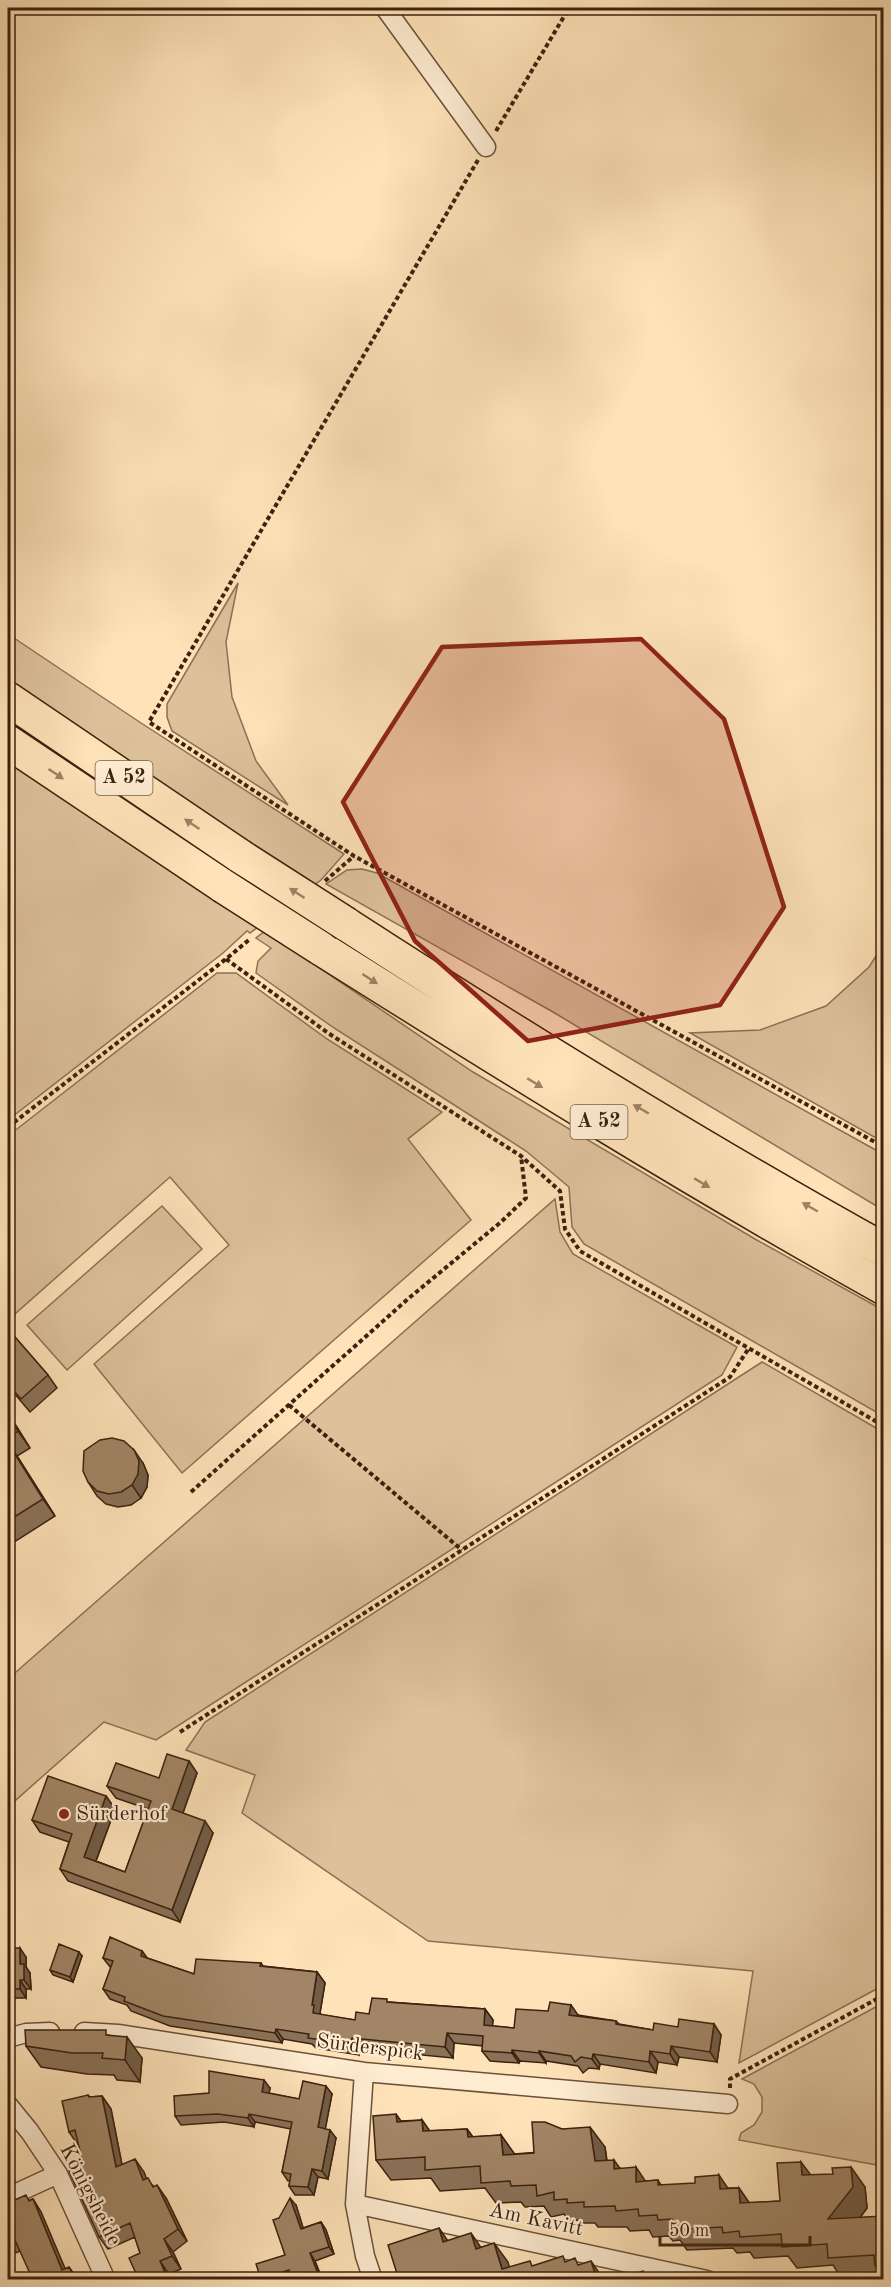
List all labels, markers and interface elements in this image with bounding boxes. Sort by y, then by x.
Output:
road number: A 52 [96,761,152,795]
one-way arrow [48,769,64,780]
one-way arrow [183,818,200,829]
one-way arrow [289,887,305,898]
one-way arrow [361,973,377,985]
one-way arrow [527,1077,543,1088]
one-way arrow [633,1103,649,1114]
road number: A 52 [570,1105,628,1139]
one-way arrow [694,1178,711,1188]
one-way arrow [801,1202,818,1212]
place label: Sürderhof [76,1804,168,1825]
marker: Sürderhof [57,1807,71,1821]
street label: Sürderspick [315,2031,425,2065]
street label: Königsheide [55,2141,125,2249]
street label: Am Kavitt [487,2200,585,2240]
scale bar [660,2209,810,2247]
text: 50 m [669,2222,709,2240]

